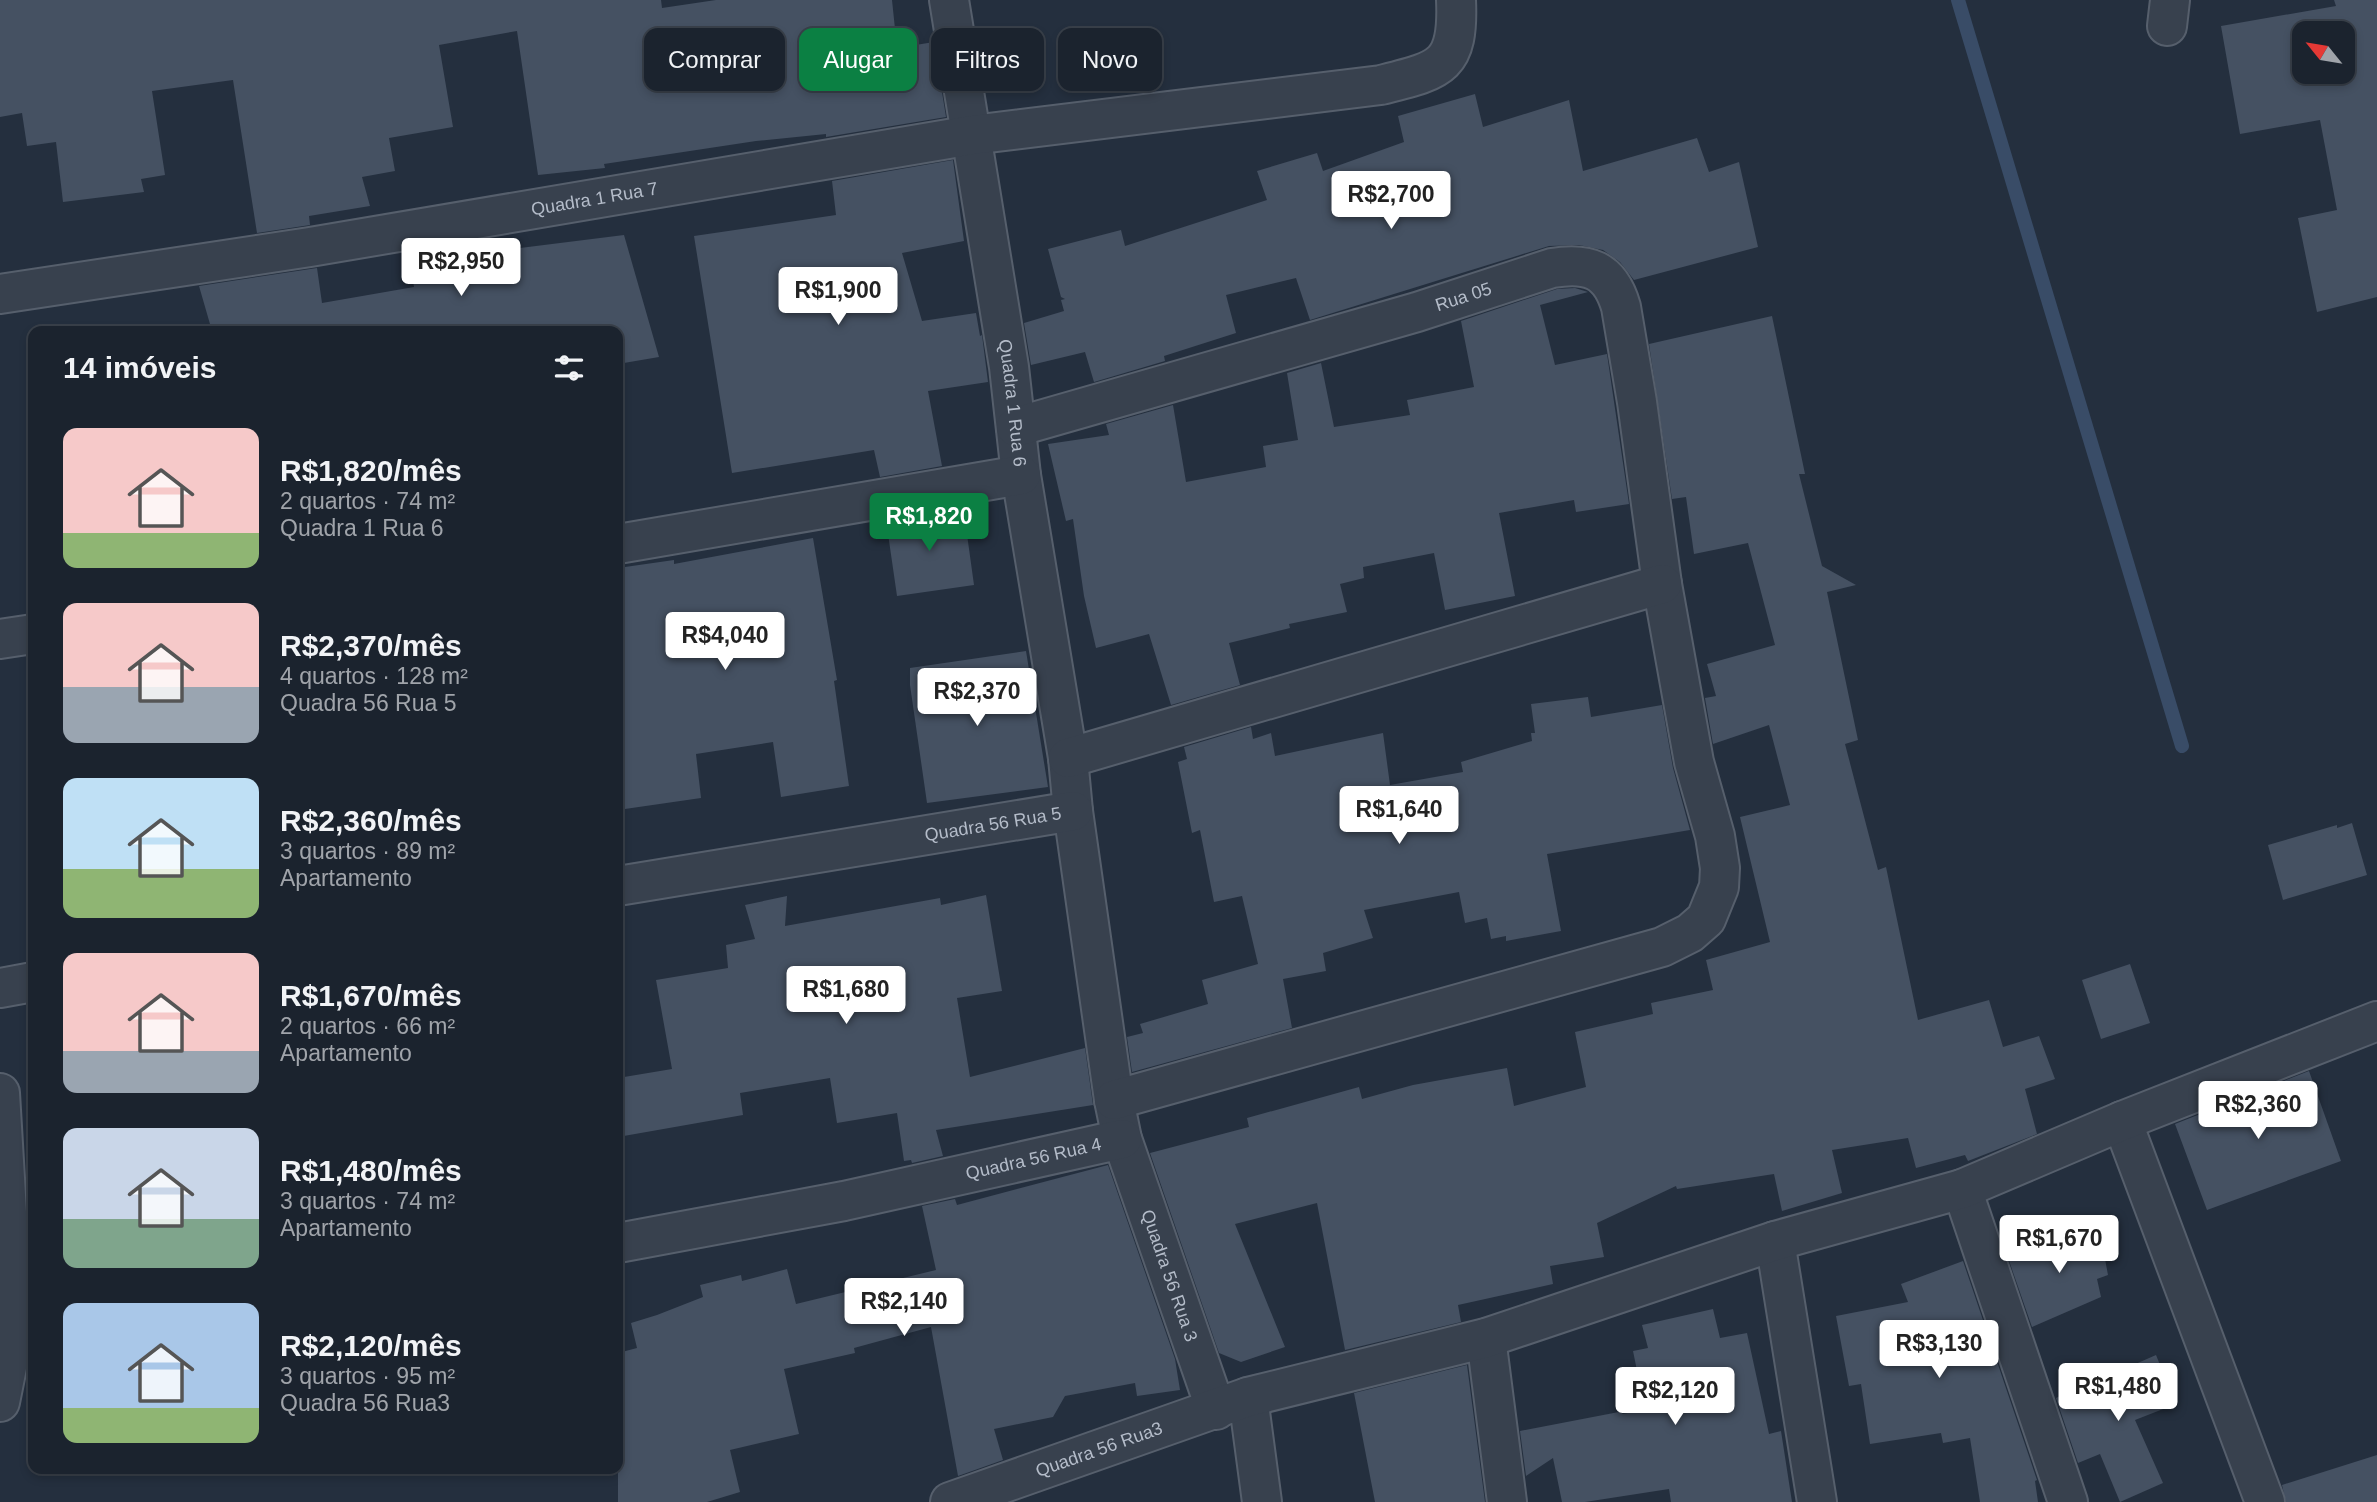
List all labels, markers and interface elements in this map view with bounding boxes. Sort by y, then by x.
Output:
north arrow [2292,21,2356,84]
map controls [2292,21,2355,84]
chip: Comprar [644,28,785,91]
chip: Alugar [799,28,917,91]
chip: Filtros [931,28,1044,91]
chip: Novo [1058,28,1162,91]
pin: R$2,700 [1326,172,1456,231]
street label: Quadra 1 Rua 7 [530,178,659,219]
text: R$2,700 [1348,181,1434,207]
pin: R$2,950 [396,238,526,298]
text: R$2,950 [418,248,504,274]
pin: R$1,900 [773,268,903,327]
text: R$1,900 [795,277,881,303]
street label: Rua 05 [1433,278,1494,315]
street label: Quadra 1 Rua 6 [995,338,1030,468]
icon: filters [550,349,588,387]
text: 14 imóveis [63,351,216,384]
text: R$1,820/mês [280,454,462,487]
icon: home [119,456,203,540]
text: 2 quartos · 74 m² [280,488,455,514]
pin: R$1,820 [864,494,994,553]
text: R$1,820 [886,503,972,529]
text: Quadra 1 Rua 6 [280,515,444,541]
pin: R$4,040 [660,612,790,672]
text: R$4,040 [682,622,768,648]
text: R$2,370/mês [280,629,462,662]
icon: home [119,631,203,715]
text: 4 quartos · 128 m² [280,663,468,689]
pin: R$2,370 [912,668,1042,728]
text: R$2,370 [934,678,1020,704]
text: Quadra 56 Rua 5 [280,690,456,716]
pin: R$1,640 [1334,786,1464,846]
text: R$1,640 [1356,796,1442,822]
street label: Quadra 56 Rua 5 [923,803,1063,845]
text: R$2,360/mês [280,804,462,837]
icon: home [119,806,203,890]
text: 3 quartos · 89 m² [280,838,455,864]
text: Apartamento [280,865,412,891]
pin: R$1,680 [781,967,911,1026]
text: R$1,680 [803,976,889,1002]
text: R$1,670/mês [280,979,462,1012]
icon: home [119,981,203,1065]
text: 2 quartos · 66 m² [280,1013,455,1039]
text: Apartamento [280,1040,412,1066]
pin: R$2,360 [2193,1082,2323,1141]
text: R$2,360 [2215,1091,2301,1117]
street label: Quadra 56 Rua 4 [964,1134,1103,1184]
text: R$1,480/mês [280,1154,462,1187]
icon: home [119,1156,203,1240]
text: 3 quartos · 74 m² [280,1188,455,1214]
street label: Quadra 56 Rua 3 [1137,1207,1201,1344]
text: Apartamento [280,1215,412,1241]
pin: R$1,670 [1994,1216,2124,1275]
text: R$1,670 [2016,1225,2102,1251]
pin: R$2,140 [839,1278,969,1338]
text: R$2,140 [861,1288,947,1314]
pin: R$3,130 [1874,1320,2004,1380]
text: R$2,120/mês [280,1329,462,1362]
text: R$3,130 [1896,1330,1982,1356]
icon: home [119,1331,203,1415]
text: 3 quartos · 95 m² [280,1363,455,1389]
pin: R$1,480 [2053,1364,2183,1423]
pin: R$2,120 [1610,1368,1740,1427]
text: R$1,480 [2075,1373,2161,1399]
text: R$2,120 [1632,1377,1718,1403]
text: Quadra 56 Rua3 [280,1390,450,1416]
street label: Quadra 56 Rua3 [1033,1418,1165,1481]

